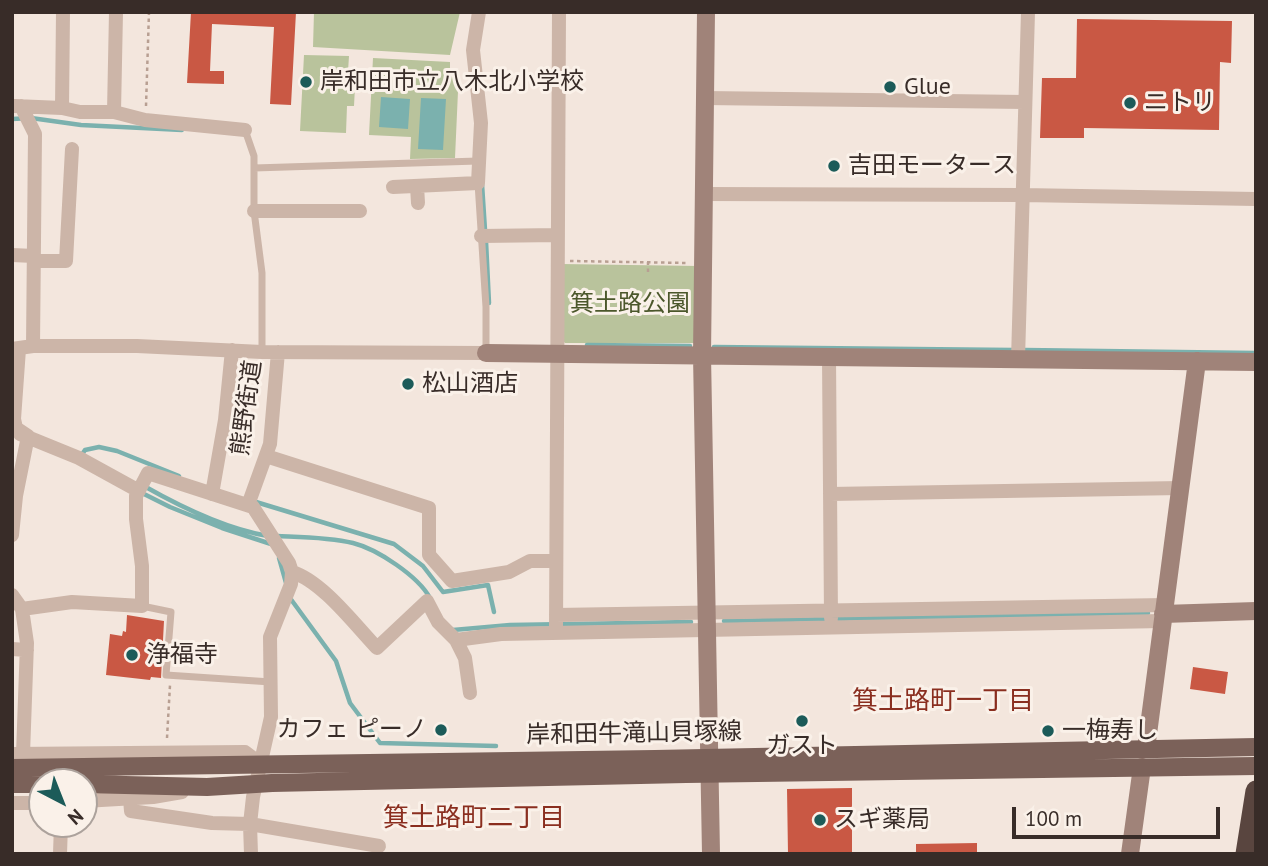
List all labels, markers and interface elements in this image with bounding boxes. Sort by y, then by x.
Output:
place label: 岸和田市立八木北小学校 [320,68,584,96]
place label: Glue [904,73,951,101]
marker: 岸和田市立八木北小学校 [298,74,314,90]
marker: Glue [882,79,898,95]
place label: ニトリ [1144,89,1216,117]
marker: ニトリ [1122,95,1138,111]
place label: 吉田モータース [848,152,1016,180]
marker: 吉田モータース [826,158,842,174]
park label: 箕土路公園 [570,290,690,318]
street label: 熊野街道 [226,358,268,458]
place label: 松山酒店 [422,370,518,398]
marker: 松山酒店 [400,376,416,392]
place label: 浄福寺 [146,641,218,669]
marker: 浄福寺 [124,647,140,663]
district label: 箕土路町一丁目 [852,686,1034,718]
marker: ガスト [794,713,810,729]
place label: カフェ ピーノ [277,716,427,744]
place label: 一梅寿し [1062,717,1158,745]
street label: 岸和田牛滝山貝塚線 [526,718,742,750]
marker: カフェ ピーノ [433,722,449,738]
marker: 一梅寿し [1040,723,1056,739]
place label: ガスト [766,732,838,760]
north arrow [28,768,98,838]
scale bar [1016,792,1224,836]
district label: 箕土路町二丁目 [383,803,565,835]
text: N [63,804,88,830]
text: 100 m [1025,805,1082,832]
place label: スギ薬局 [834,806,930,834]
marker: スギ薬局 [812,812,828,828]

